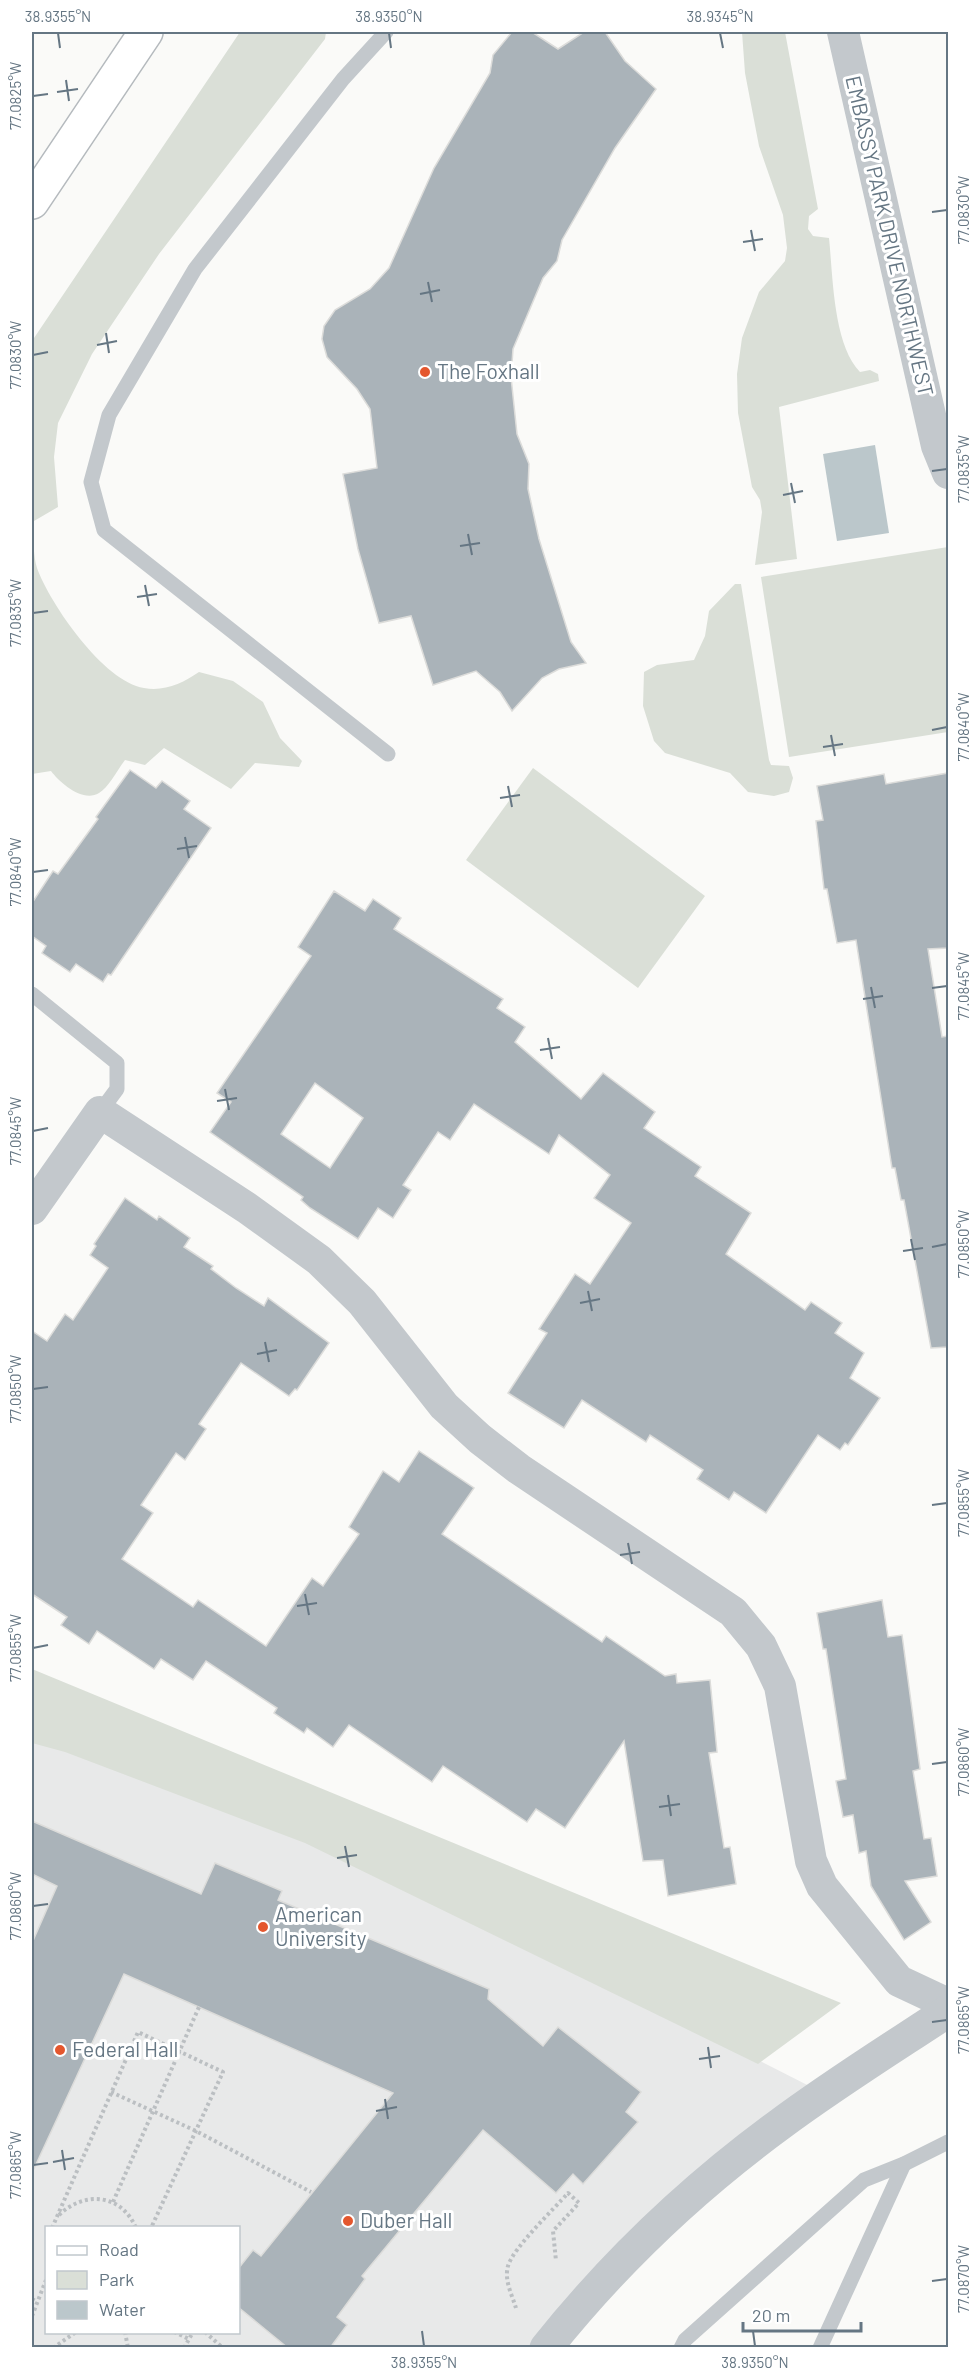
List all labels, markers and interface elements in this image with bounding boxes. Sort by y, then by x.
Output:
text: 38.9355°N [25,7,91,25]
text: 38.9350°N [355,7,423,25]
text: 38.9345°N [686,7,754,25]
text: 77.0825°W [6,62,24,130]
street label: EMBASSY PARK DRIVE NORTHWEST [841,73,940,398]
text: 77.0830°W [954,176,972,244]
text: 77.0830°W [6,321,24,389]
place label: The Foxhall [437,358,540,383]
marker: The Foxhall [418,365,432,379]
text: 77.0835°W [954,435,972,503]
text: 77.0835°W [6,579,24,647]
text: 77.0840°W [954,692,972,762]
text: 77.0840°W [6,837,24,907]
text: 77.0845°W [954,952,972,1020]
text: 77.0845°W [6,1097,24,1165]
text: 77.0850°W [954,1210,972,1278]
text: 77.0850°W [6,1355,24,1423]
text: 77.0855°W [954,1469,972,1537]
text: 77.0855°W [6,1614,24,1682]
text: 77.0860°W [954,1728,972,1796]
text: 77.0860°W [6,1872,24,1940]
place label: American University [275,1901,367,1950]
marker: American University [256,1920,270,1934]
text: 77.0865°W [954,1986,972,2054]
place label: Federal Hall [72,2036,178,2061]
marker: Federal Hall [53,2043,67,2057]
text: 77.0865°W [6,2131,24,2199]
place label: Duber Hall [360,2207,452,2232]
marker: Duber Hall [341,2214,355,2228]
legend [45,2226,240,2334]
text: Road [99,2238,139,2260]
text: 77.0870°W [954,2245,972,2313]
text: Park [99,2268,134,2290]
scale bar [743,2295,862,2333]
text: Water [99,2298,146,2320]
text: 20 m [752,2304,790,2326]
text: 38.9355°N [391,2353,457,2371]
text: 38.9350°N [721,2353,789,2371]

